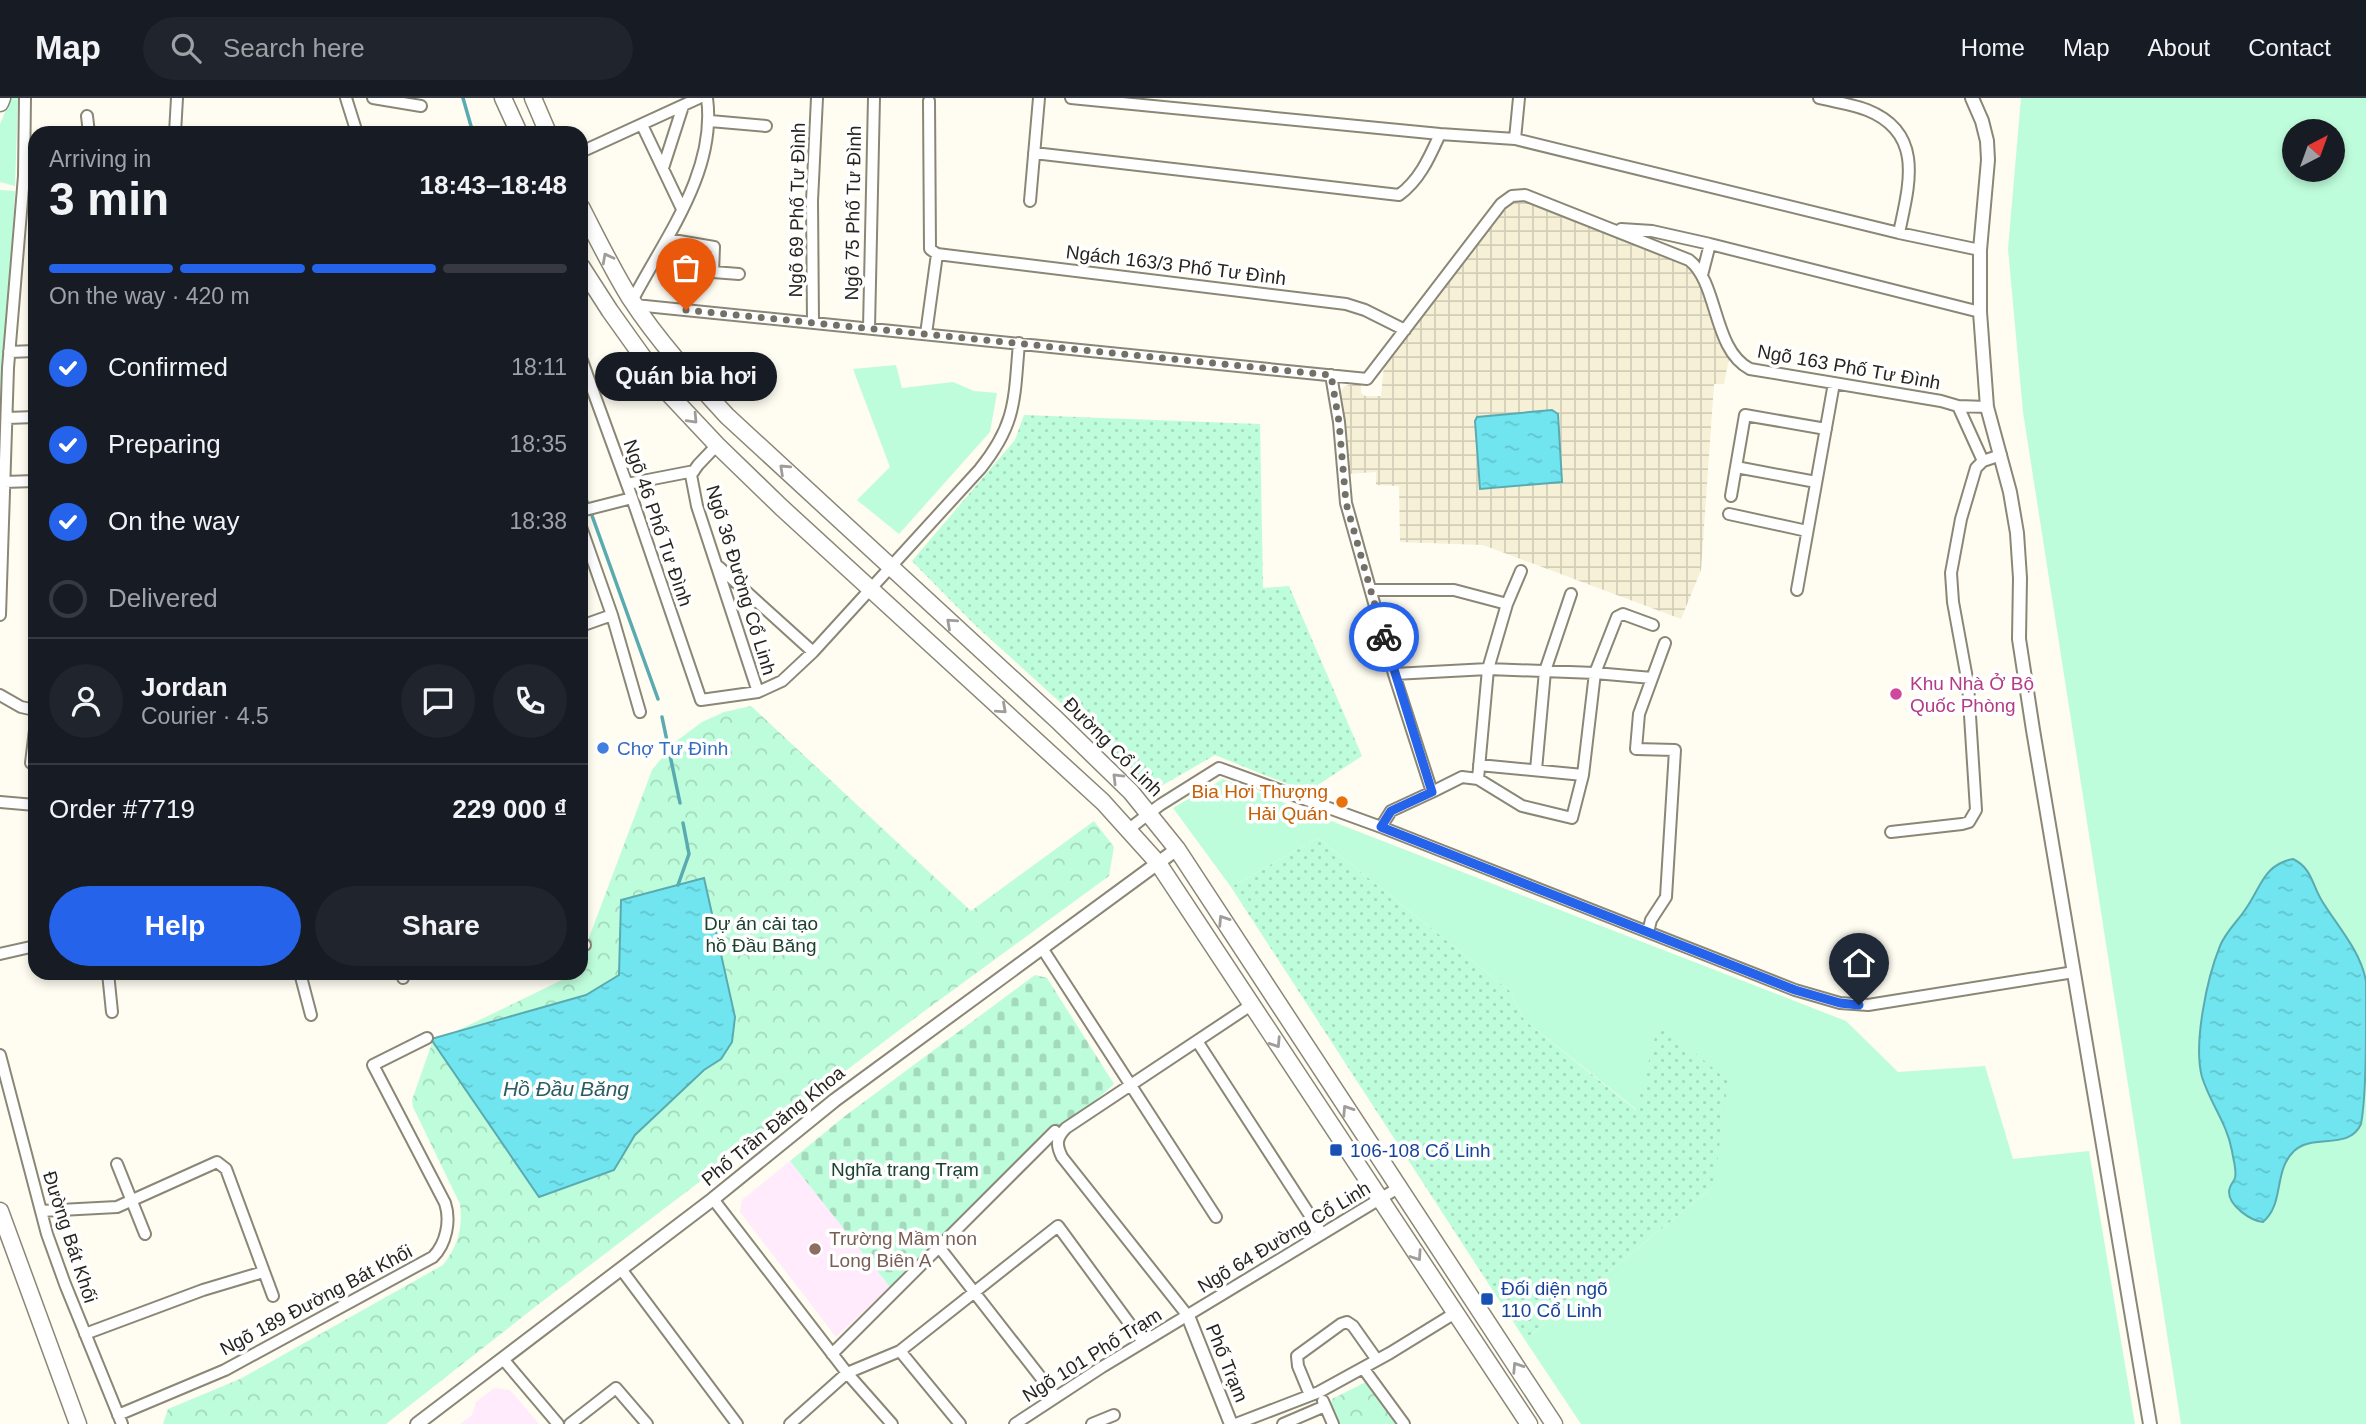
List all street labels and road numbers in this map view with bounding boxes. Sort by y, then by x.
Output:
street label: Ngõ 69 Phố Tư Đình [785,122,809,298]
street label: Ngõ 75 Phố Tư Đình [841,125,865,301]
street label: Ngách 163/3 Phố Tư Đình [1065,241,1287,289]
street label: Ngõ 163 Phố Tư Đình [1756,341,1942,393]
street label: Ngõ 46 Phố Tư Đình [620,437,696,609]
street label: Ngõ 36 Đường Cổ Linh [702,483,780,677]
street label: Đường Cổ Linh [1059,693,1167,801]
street label: Phố Trần Đăng Khoa [697,1062,849,1190]
street label: Đường Bát Khối [39,1169,101,1305]
street label: Ngõ 64 Đường Cổ Linh [1194,1177,1374,1297]
street label: Ngõ 189 Đường Bát Khối [216,1240,416,1360]
street label: Ngõ 101 Phố Trạm [1019,1304,1165,1406]
street label: Phố Trạm [1202,1321,1252,1405]

